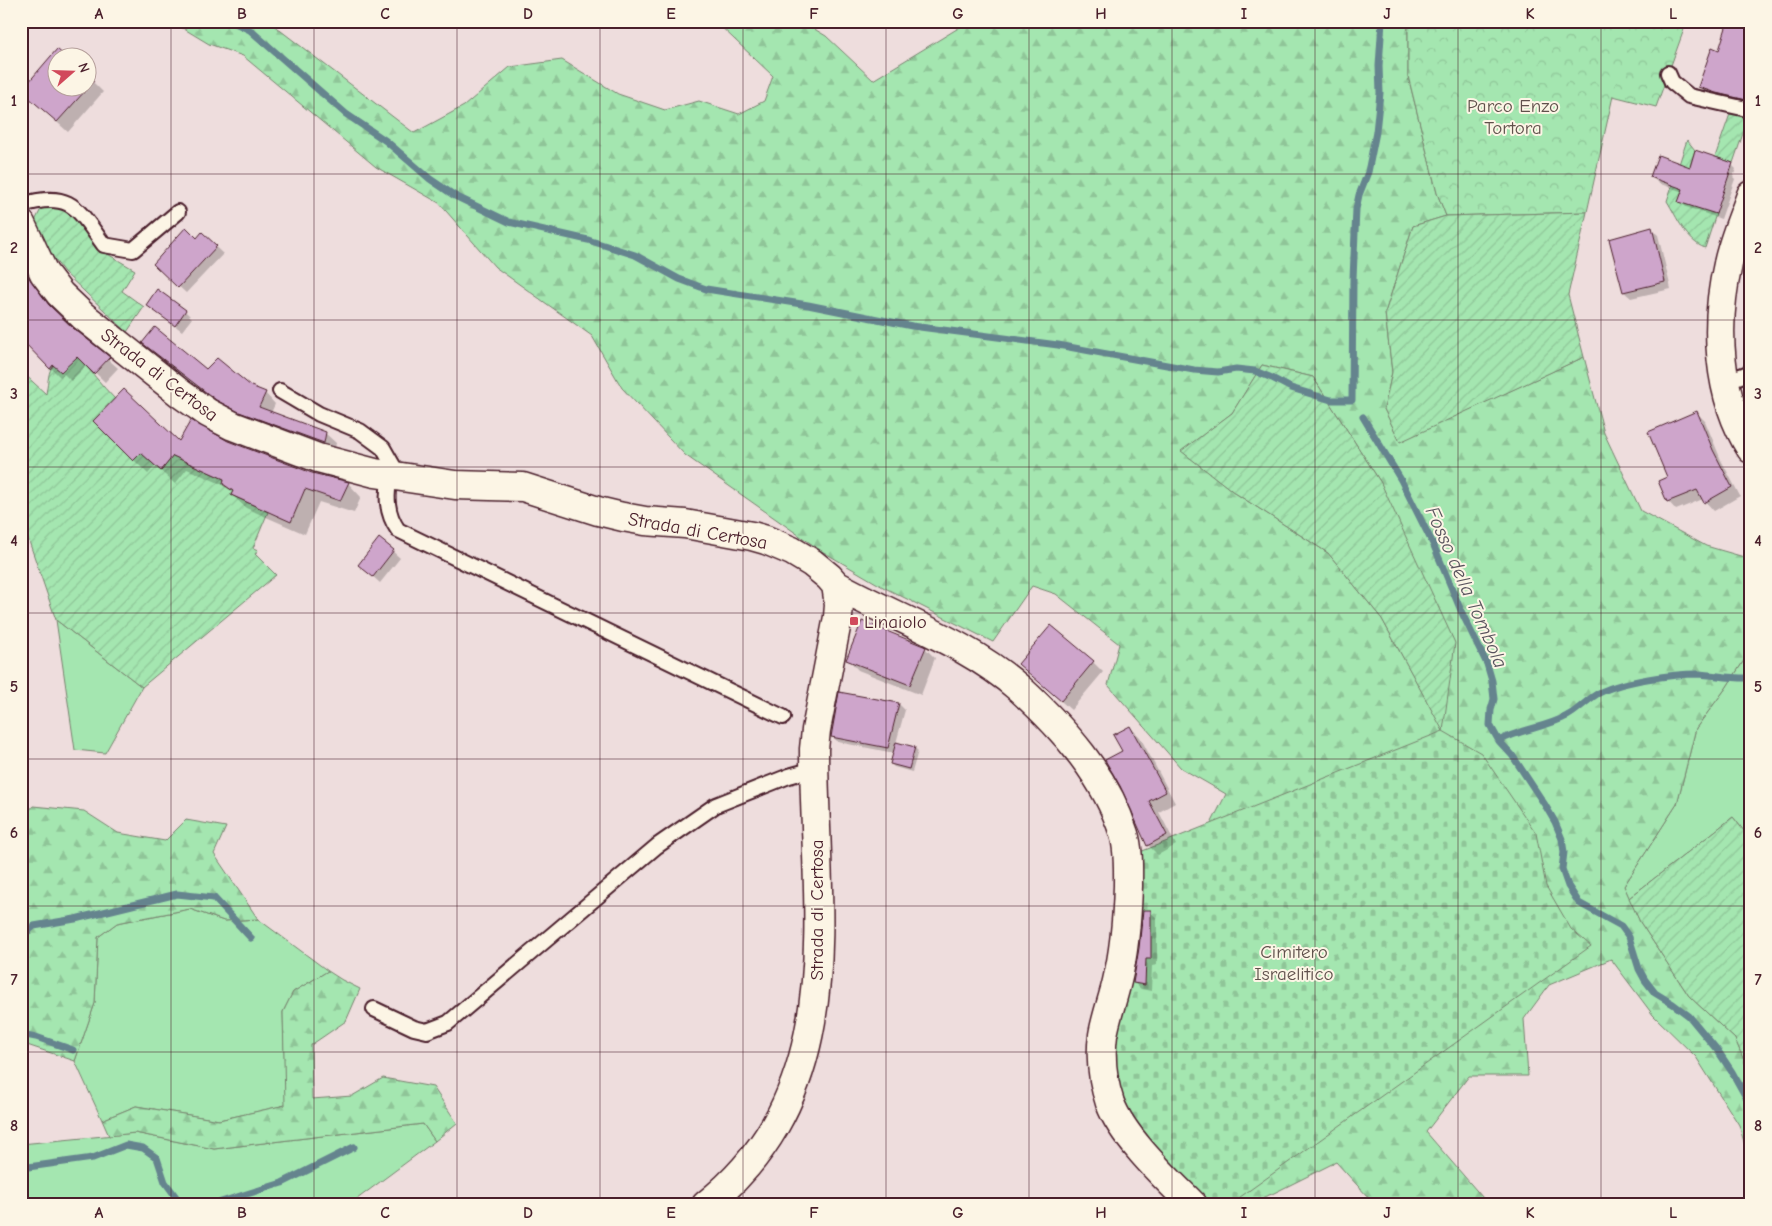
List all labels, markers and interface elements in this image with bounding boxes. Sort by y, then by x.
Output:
text: A [95,5,104,23]
text: B [237,5,247,23]
text: C [380,5,390,23]
text: D [523,5,533,23]
text: E [666,5,676,23]
text: F [809,5,819,23]
text: G [952,5,964,23]
text: H [1095,5,1107,23]
text: I [1241,5,1247,23]
text: J [1383,5,1391,23]
text: K [1525,5,1535,23]
text: L [1669,5,1677,23]
north arrow [48,48,98,98]
text: N [74,61,93,75]
text: 1 [11,92,17,110]
text: 1 [1755,92,1761,110]
park label: Parco Enzo Tortora [1467,95,1559,139]
text: 2 [10,239,18,257]
text: 2 [1754,239,1762,257]
street label: Strada di Certosa [96,324,222,426]
text: 3 [10,385,18,403]
text: 3 [1754,385,1762,403]
water label: Fosso della Tombola [1421,503,1512,671]
street label: Strada di Certosa [626,508,769,554]
text: 4 [10,532,18,550]
text: 4 [1754,532,1762,550]
place label: Linaiolo [864,611,927,633]
marker: Linaiolo [848,615,860,627]
text: 5 [10,678,18,696]
text: 5 [1754,678,1762,696]
text: 6 [10,824,18,842]
text: 6 [1754,824,1762,842]
street label: Strada di Certosa [806,839,828,981]
park label: Cimitero Israelitico [1254,941,1334,985]
text: 7 [10,971,18,989]
text: 7 [1754,971,1762,989]
text: 8 [10,1117,18,1135]
text: 8 [1754,1117,1762,1135]
text: A [95,1204,104,1222]
text: B [237,1204,247,1222]
text: C [380,1204,390,1222]
text: D [523,1204,533,1222]
text: E [666,1204,676,1222]
text: F [809,1204,819,1222]
text: G [952,1204,964,1222]
text: H [1095,1204,1107,1222]
text: I [1241,1204,1247,1222]
text: J [1383,1204,1391,1222]
text: K [1525,1204,1535,1222]
text: L [1669,1204,1677,1222]

